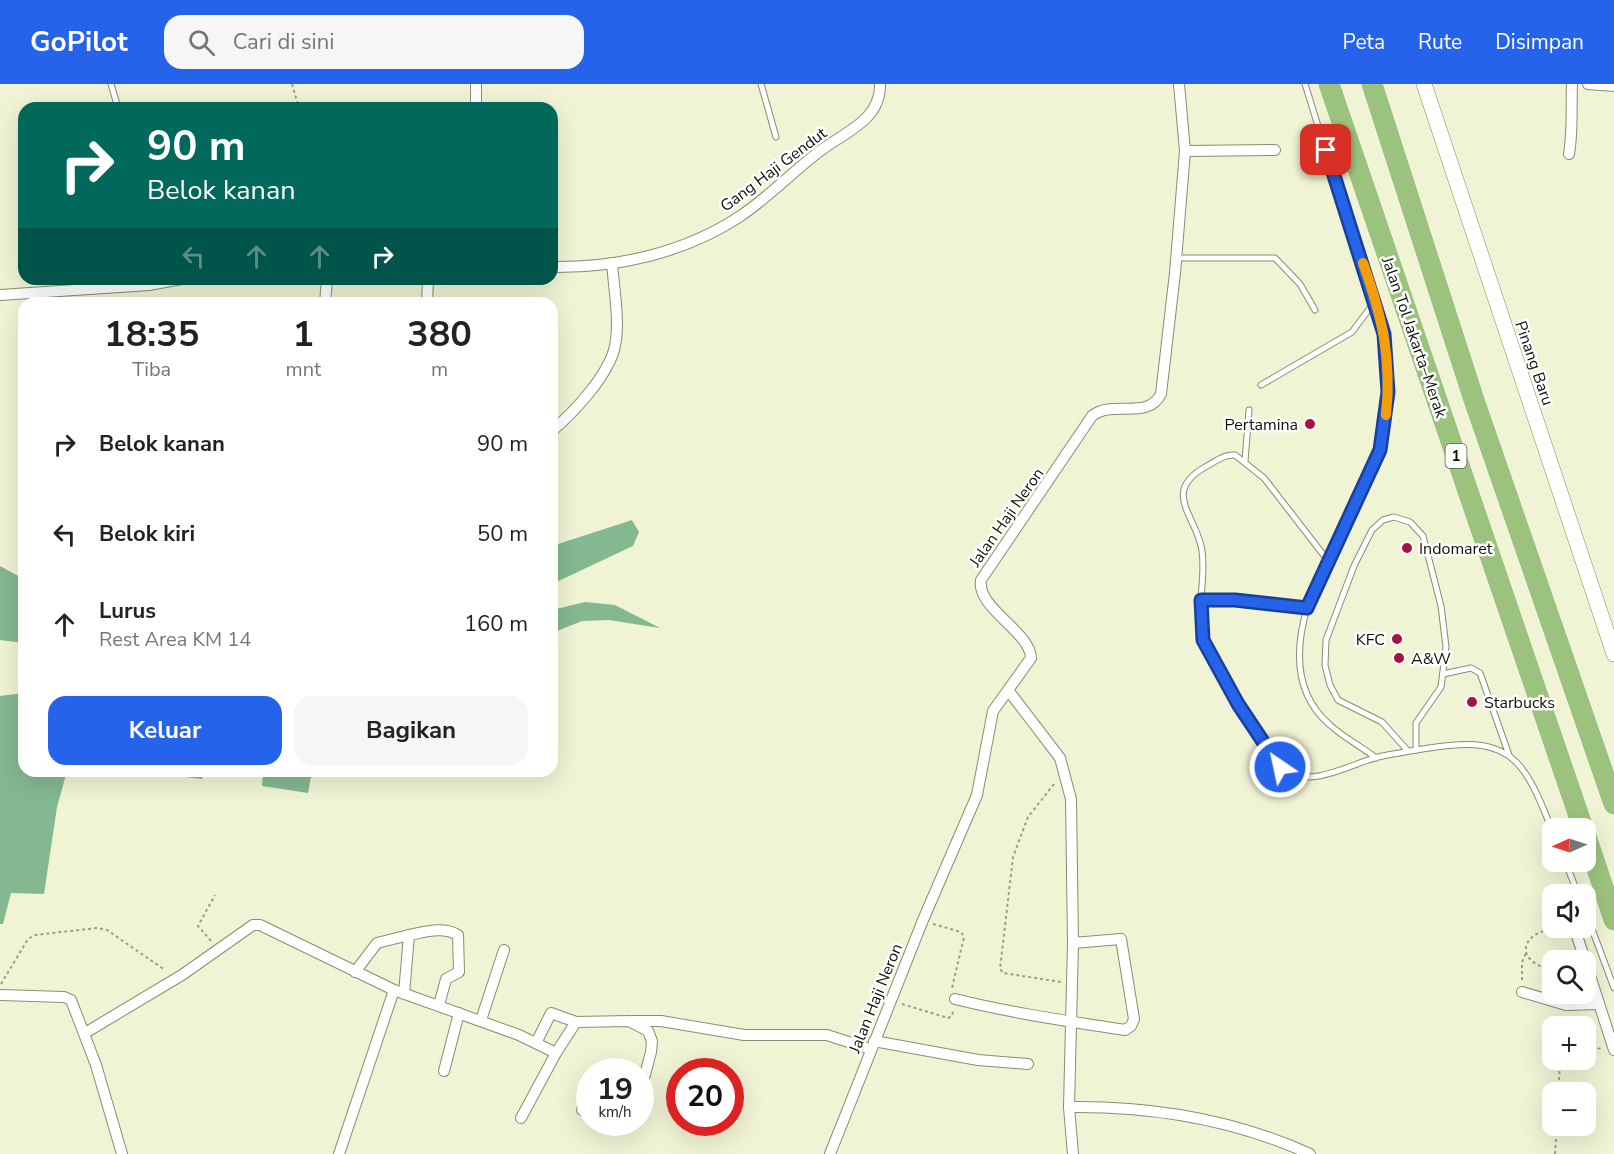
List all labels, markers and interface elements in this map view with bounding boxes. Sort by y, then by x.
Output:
search box [164,15,584,69]
text: GoPilot [30,23,128,61]
icon: search [185,26,218,59]
text: Cari di sini [233,27,334,57]
text: Peta [1343,28,1385,56]
text: Rute [1418,28,1462,56]
text: Disimpan [1495,28,1584,56]
text: 90 m [147,118,246,175]
street label: Gang Haji Gendut [716,122,832,217]
pin [1300,124,1351,175]
icon: right [48,126,126,204]
icon: arrive [1309,133,1342,166]
text: Belok kanan [147,172,296,209]
icon: left [177,240,210,273]
icon: ahead [240,240,273,273]
icon: ahead [303,240,336,273]
icon: right [366,240,399,273]
street label: Jalan Tol Jakarta–Merak [1376,253,1452,422]
text: 18:35 [104,310,199,359]
text: 1 [292,310,314,359]
text: 380 [407,310,472,359]
street label: Pinang Baru [1509,318,1559,409]
text: Tiba [132,356,171,383]
text: mnt [286,356,321,383]
text: m [431,356,448,383]
place label: Pertamina [1225,414,1298,436]
marker: Pertamina [1303,417,1317,431]
icon: right [48,428,81,461]
text: Belok kanan [99,429,225,459]
text: 90 m [477,429,528,459]
road number: 1 [1446,444,1466,468]
street label: Jalan Haji Neron [964,464,1049,572]
icon: left [48,518,81,551]
text: Belok kiri [99,519,195,549]
text: 50 m [477,519,528,549]
place label: Indomaret [1419,538,1493,560]
marker: Indomaret [1400,541,1414,555]
text: Lurus [99,596,156,626]
icon: ahead [48,608,81,641]
text: 160 m [464,609,528,639]
text: Rest Area KM 14 [99,626,251,653]
place label: KFC [1356,629,1385,651]
marker: KFC [1390,632,1404,646]
place label: A&W [1411,648,1451,670]
marker: A&W [1392,651,1406,665]
place label: Starbucks [1484,692,1555,714]
marker: Starbucks [1465,695,1479,709]
button: Keluar [48,696,282,765]
button: Bagikan [294,696,528,765]
position arrow [1248,735,1312,799]
north arrow [1542,818,1596,872]
map controls [1542,818,1596,1136]
button: sound [1542,884,1596,938]
street label: Jalan Haji Neron [844,940,908,1057]
button: search [1542,950,1596,1004]
button: + [1542,1016,1596,1070]
speed limit sign: 20 [666,1058,744,1136]
text: 19 [597,1069,633,1110]
button: − [1542,1082,1596,1136]
text: km/h [598,1102,632,1122]

